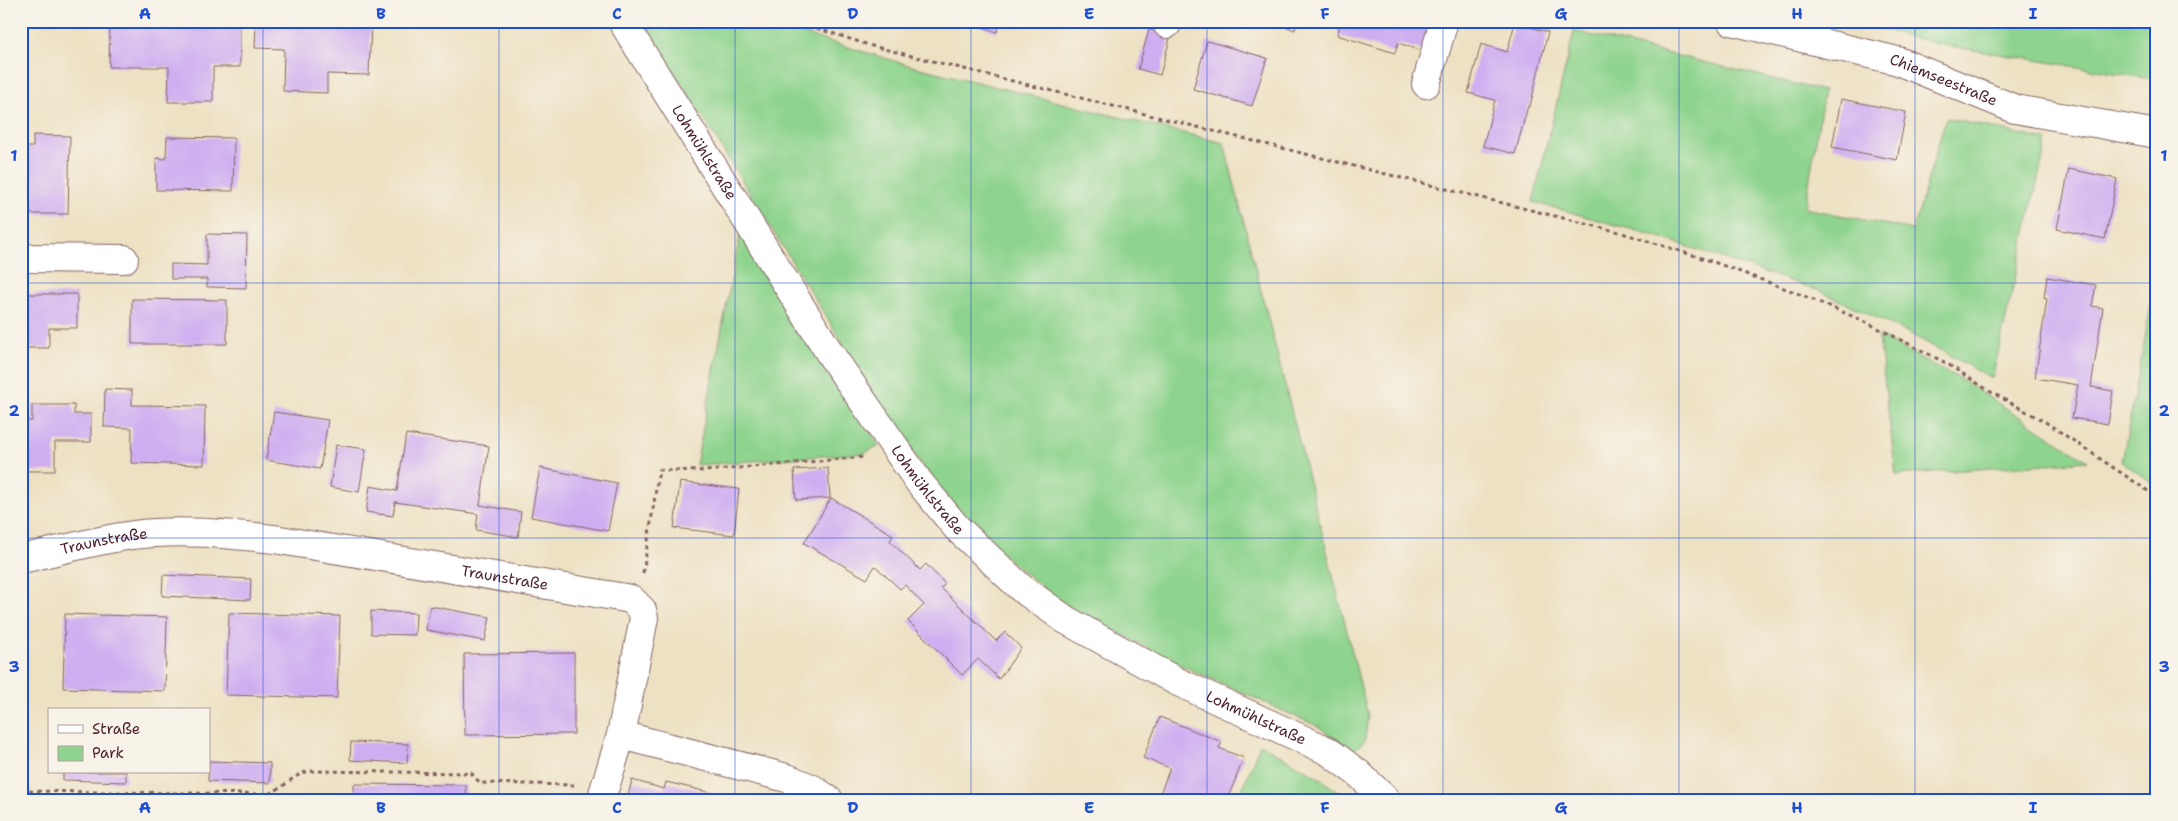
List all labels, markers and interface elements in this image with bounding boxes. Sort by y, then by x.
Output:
text: A [139,3,151,24]
text: B [376,3,386,24]
text: C [612,3,622,24]
text: D [847,3,859,24]
text: E [1084,3,1094,24]
text: F [1320,3,1330,24]
text: G [1555,3,1568,24]
text: H [1791,3,1803,24]
text: I [2029,3,2038,24]
street label: Chiemseestraße [1888,49,2000,111]
street label: Lohmühlstraße [667,101,741,204]
text: 1 [10,145,18,166]
text: 1 [2160,145,2168,166]
text: 2 [8,400,20,421]
text: 2 [2158,400,2170,421]
street label: Lohmühlstraße [886,441,968,539]
street label: Traunstraße [58,524,148,559]
street label: Traunstraße [460,561,550,595]
text: 3 [8,656,20,677]
text: 3 [2158,656,2170,677]
street label: Lohmühlstraße [1203,686,1310,750]
legend [48,708,210,774]
text: Straße [92,719,140,739]
text: Park [92,743,124,763]
text: A [139,797,151,818]
text: B [376,797,386,818]
text: C [612,797,622,818]
text: D [847,797,859,818]
text: E [1084,797,1094,818]
text: F [1320,797,1330,818]
text: G [1555,797,1568,818]
text: H [1791,797,1803,818]
text: I [2029,797,2038,818]

